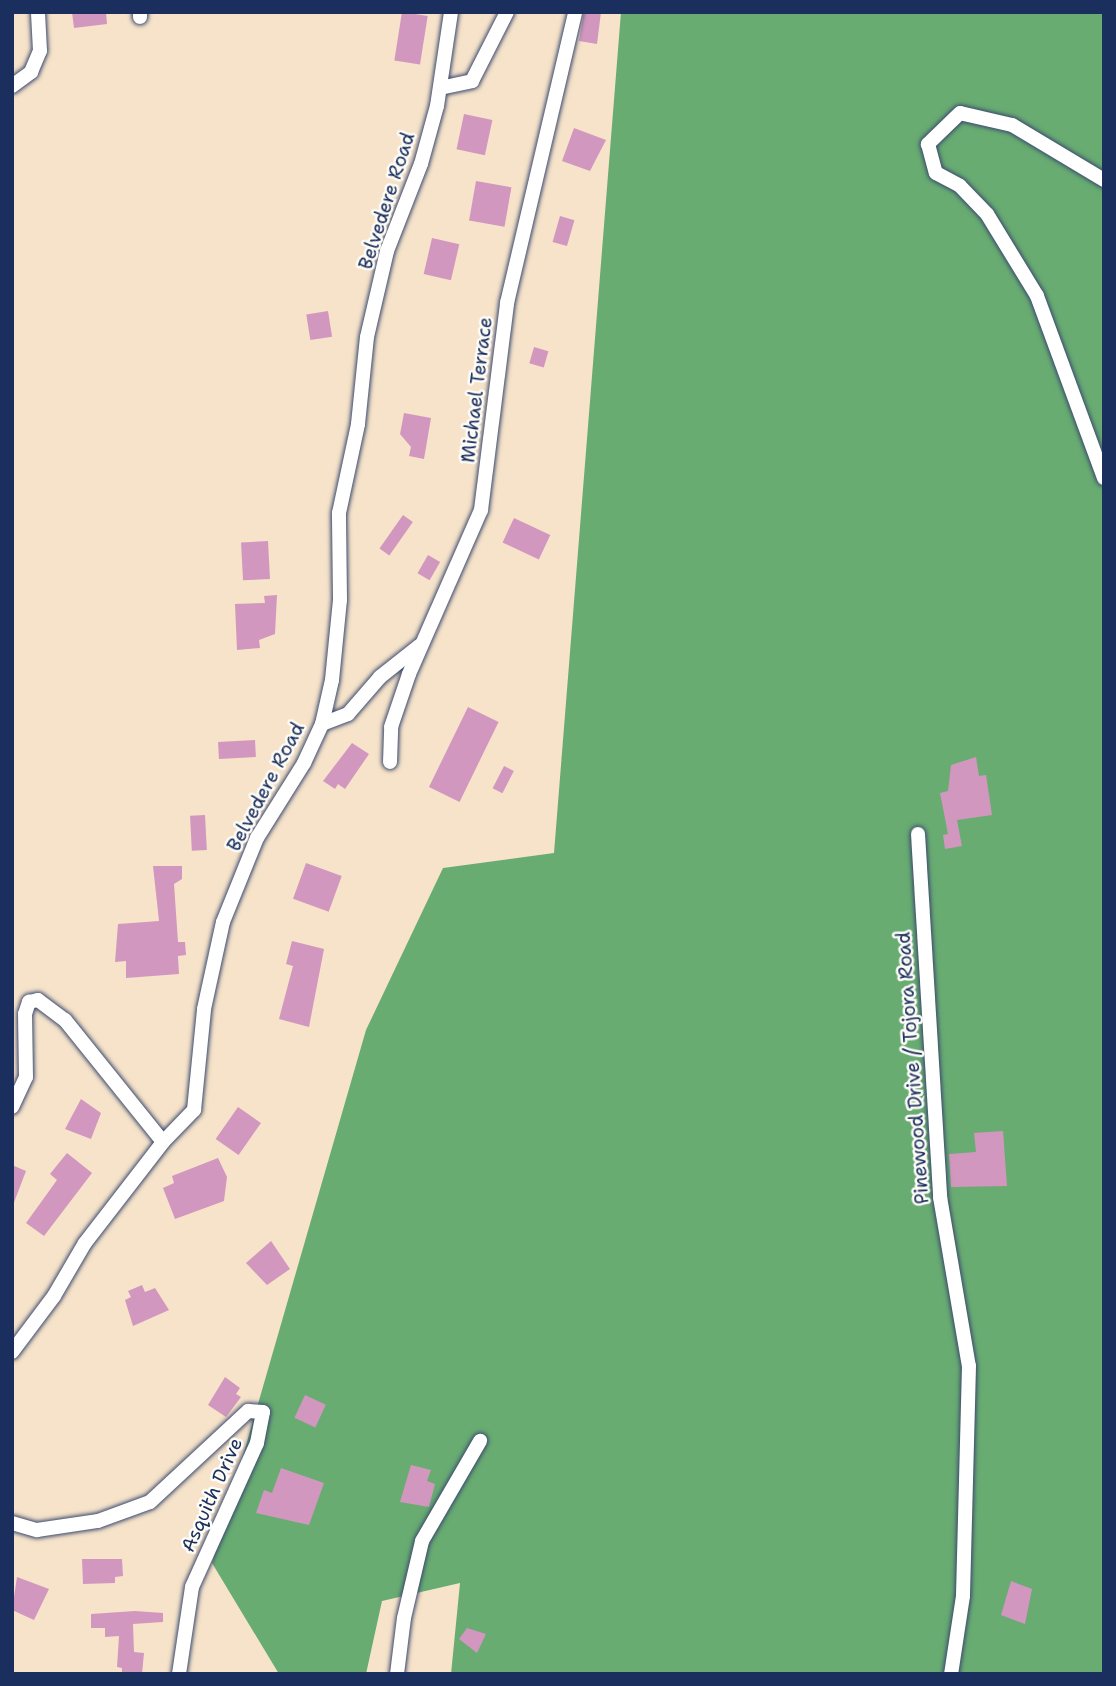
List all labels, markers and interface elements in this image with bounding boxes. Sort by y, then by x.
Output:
street label: Belvedere Road [354,130,420,272]
street label: Michael Terrace [457,316,497,464]
street label: Belvedere Road [222,719,310,855]
street label: Pinewood Drive / Tojora Road [892,931,934,1205]
street label: Asquith Drive [177,1434,247,1556]

